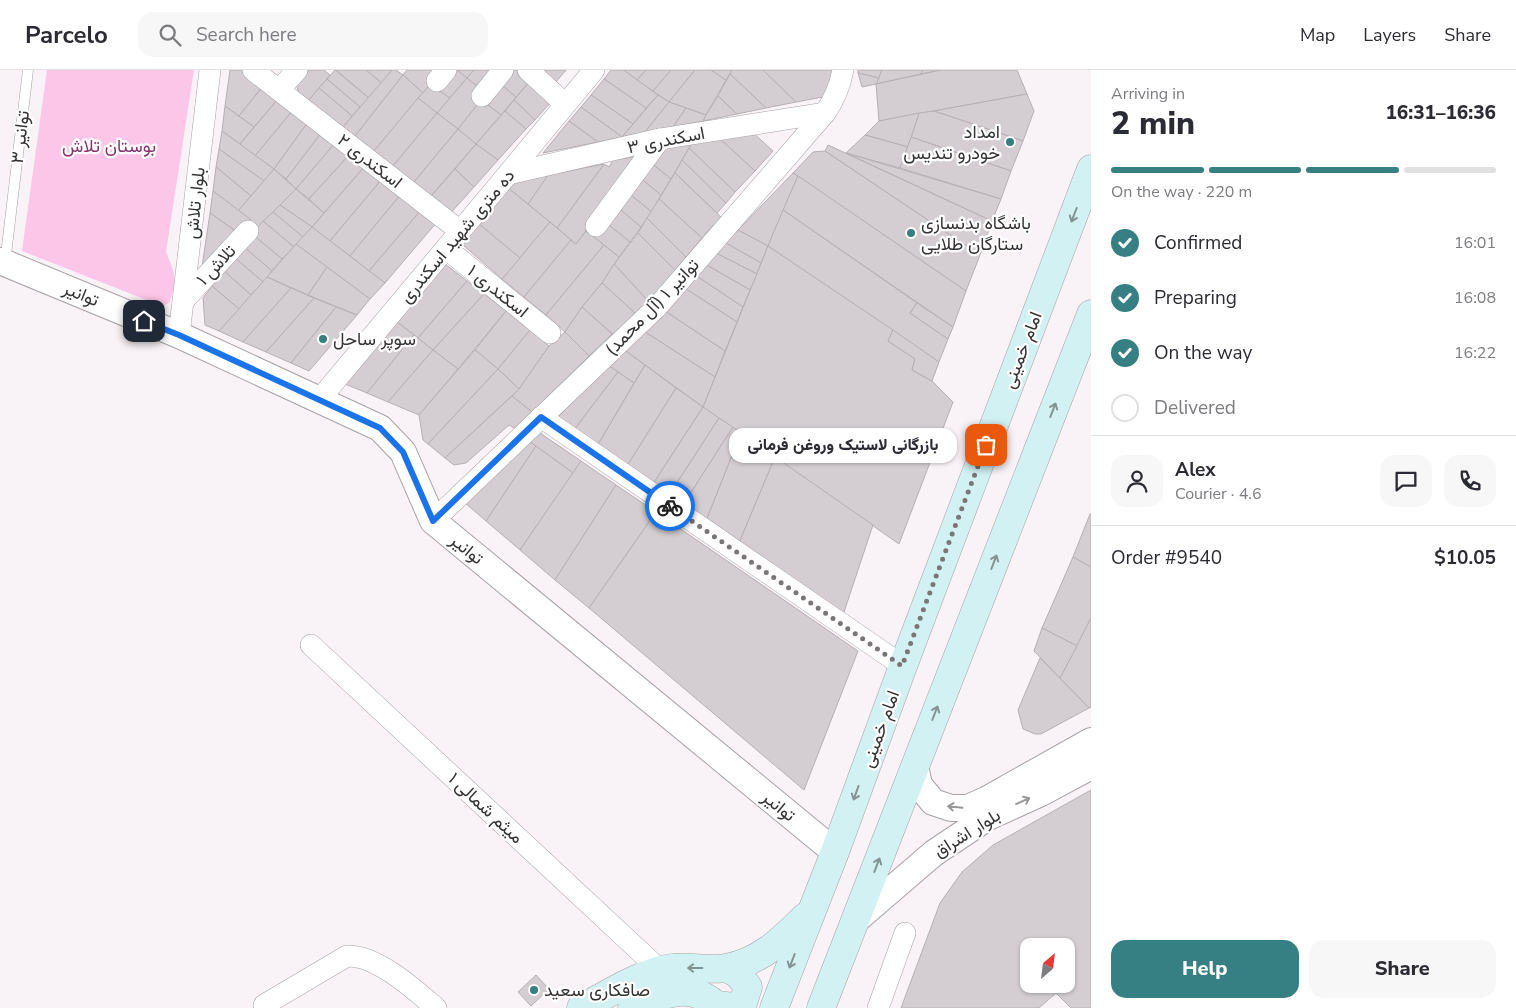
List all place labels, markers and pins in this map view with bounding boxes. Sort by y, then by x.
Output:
place label: امداد خودرو تندیس [903,120,1000,165]
marker: امداد خودرو تندیس [1004,136,1016,148]
place label: باشگاه بدنسازی ستارگان طلایی [921,211,1031,256]
marker: باشگاه بدنسازی ستارگان طلایی [905,227,917,239]
pin [123,300,165,342]
place label: سوپر ساحل [333,327,416,351]
marker: سوپر ساحل [317,333,329,345]
pin [965,424,1007,466]
callout: بازرگانی لاستیک وروغن فرمانی [728,428,956,462]
place label: صافکاری سعید [544,978,650,1002]
marker: صافکاری سعید [528,984,540,996]

